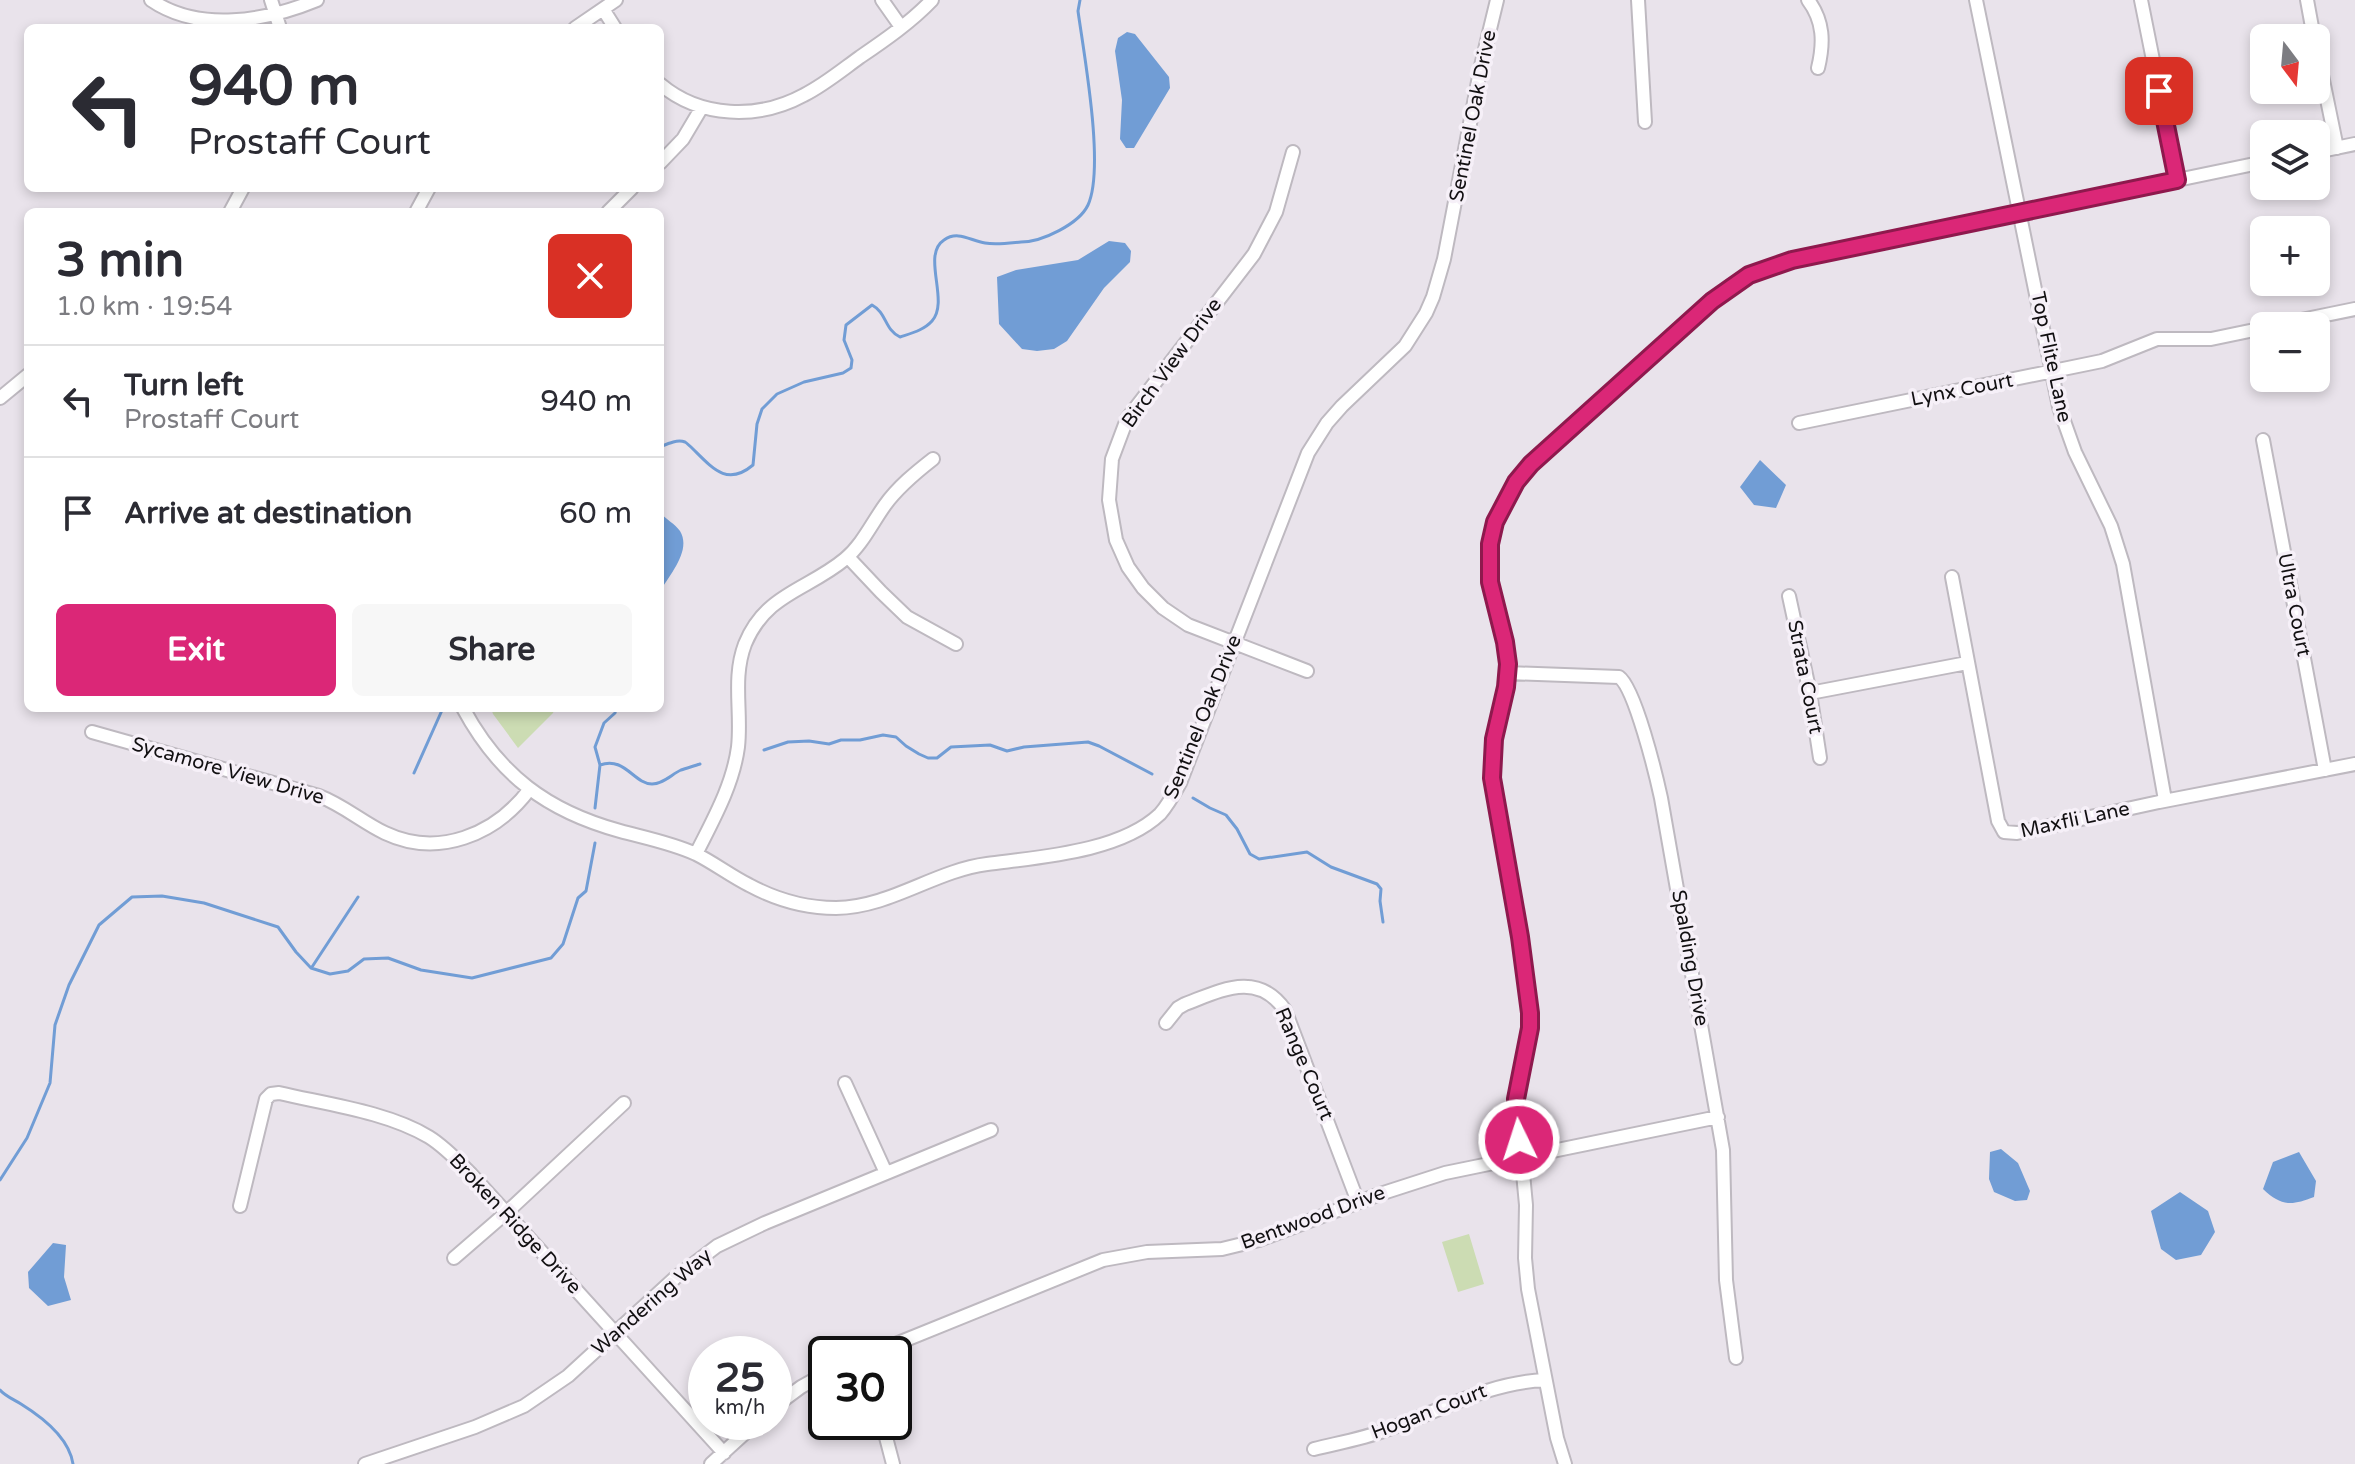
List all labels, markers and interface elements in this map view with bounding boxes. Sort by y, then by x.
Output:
north arrow [2250,24,2330,104]
map controls [2250,24,2330,392]
street label: Sentinel Oak Drive [1445,28,1501,204]
text: 940 m [188,53,359,120]
icon: left [56,56,160,160]
pin [2125,57,2193,125]
icon: arrive [2137,69,2181,113]
button: layers [2250,120,2330,200]
text: Prostaff Court [188,121,431,164]
button: + [2250,216,2330,296]
text: 3 min [56,232,184,290]
button: close [548,234,632,318]
street label: Top Flite Lane [2025,289,2077,425]
text: 1.0 km · 19:54 [56,291,233,322]
street label: Birch View Drive [1117,294,1227,432]
button: − [2250,312,2330,392]
text: Turn left [124,367,243,404]
street label: Lynx Court [1909,368,2016,412]
icon: left [56,379,100,423]
text: 940 m [540,383,632,420]
text: Prostaff Court [124,404,299,435]
icon: arrive [56,491,100,535]
text: Arrive at destination [124,495,412,532]
text: 60 m [559,495,632,532]
street label: Ultra Court [2272,551,2316,659]
button: Exit [56,604,336,696]
button: Share [352,604,632,696]
street label: Strata Court [1782,618,1828,736]
street label: Sentinel Oak Drive [1159,632,1247,802]
street label: Sycamore View Drive [129,732,327,810]
street label: Maxfli Lane [2018,797,2132,843]
street label: Spalding Drive [1666,888,1714,1028]
street label: Range Court [1270,1004,1339,1124]
position arrow [1477,1098,1561,1182]
street label: Broken Ridge Drive [444,1149,586,1299]
street label: Bentwood Drive [1238,1181,1388,1255]
street label: Wandering Way [587,1243,717,1360]
speed limit sign: 30 [808,1336,912,1440]
text: 25 [715,1354,765,1402]
street label: Hogan Court [1368,1379,1490,1445]
text: km/h [715,1396,765,1420]

